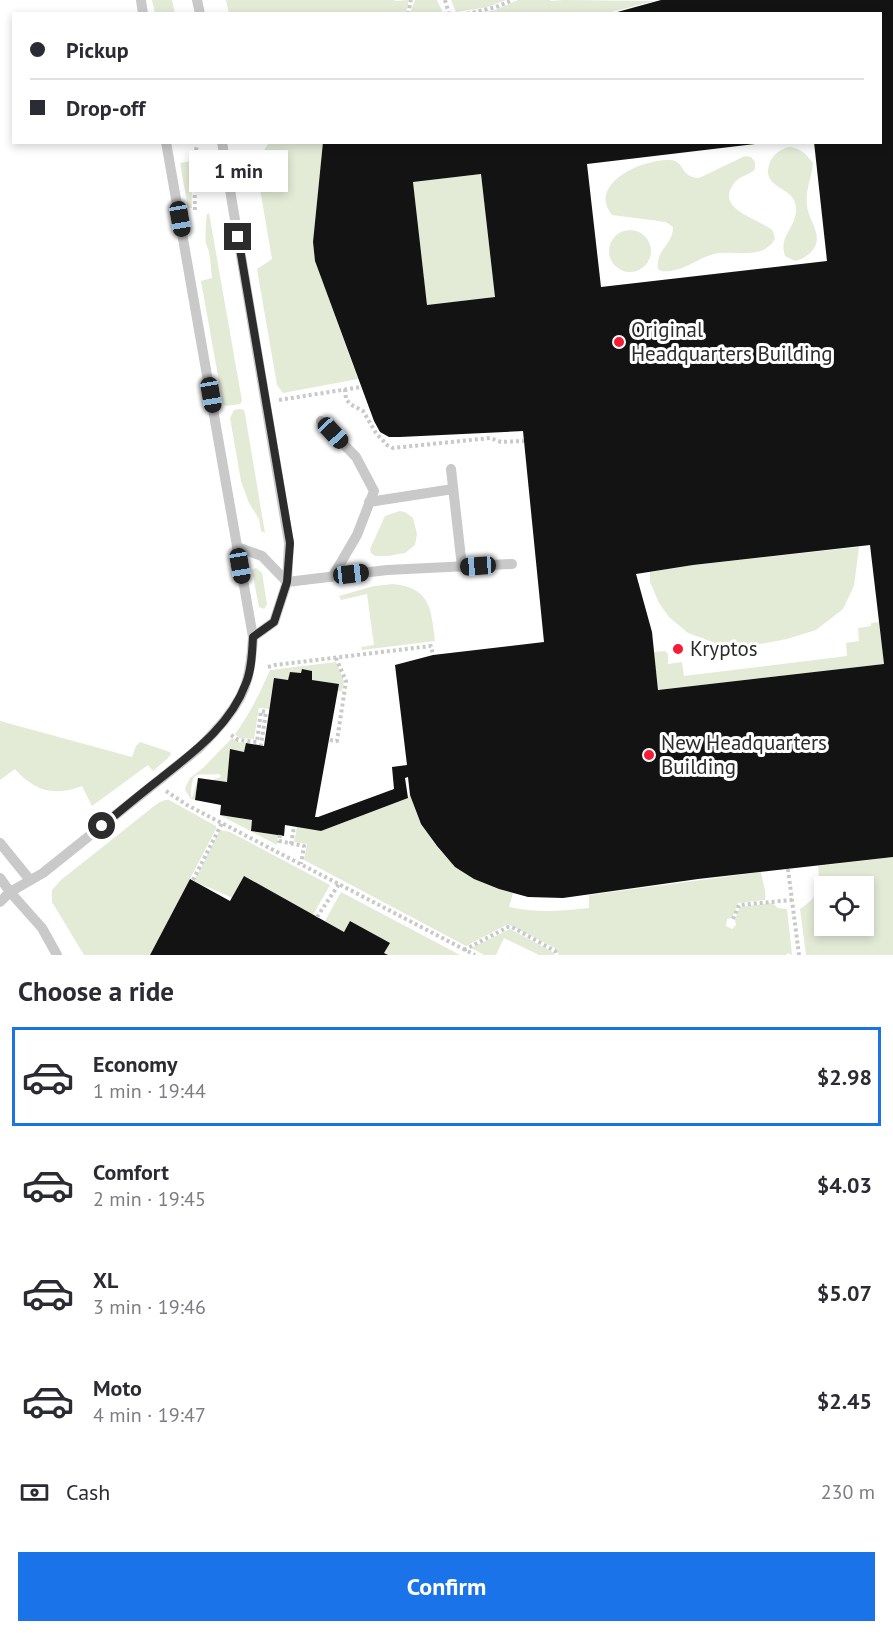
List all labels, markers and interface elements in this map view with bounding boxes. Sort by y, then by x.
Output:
text: Pickup [66,36,129,64]
text: Drop-off [66,94,145,122]
callout: 1 min [188,150,288,192]
text: 1 min [214,158,263,184]
car [168,200,192,238]
route end [224,223,251,250]
place label: Original Headquarters Building [631,316,832,367]
marker: Original Headquarters Building [612,335,626,349]
car [199,376,223,414]
car [314,414,352,452]
car [228,547,252,585]
car [459,556,497,576]
car [332,563,370,585]
place label: Kryptos [690,635,758,662]
marker: Kryptos [671,642,685,656]
place label: New Headquarters Building [661,729,827,780]
marker: New Headquarters Building [642,748,656,762]
route start [88,812,115,839]
map controls [814,876,874,936]
button: locate [814,876,874,936]
text: Choose a ride [18,974,174,1008]
icon: car [21,1050,75,1104]
text: Economy [93,1050,177,1078]
text: $2.98 [817,1063,872,1091]
text: 1 min · 19:44 [93,1078,206,1104]
icon: car [21,1158,75,1212]
text: Comfort [93,1158,169,1186]
text: $4.03 [817,1171,872,1199]
text: 2 min · 19:45 [93,1186,206,1212]
icon: car [21,1266,75,1320]
text: XL [93,1266,118,1294]
text: $5.07 [817,1279,872,1307]
text: 3 min · 19:46 [93,1294,206,1320]
icon: car [21,1374,75,1428]
text: Moto [93,1374,142,1402]
text: $2.45 [817,1387,872,1415]
text: 4 min · 19:47 [93,1402,206,1428]
icon: cash [18,1476,51,1509]
text: Cash [66,1478,110,1506]
text: 230 m [821,1479,875,1505]
button: Confirm [18,1552,875,1621]

